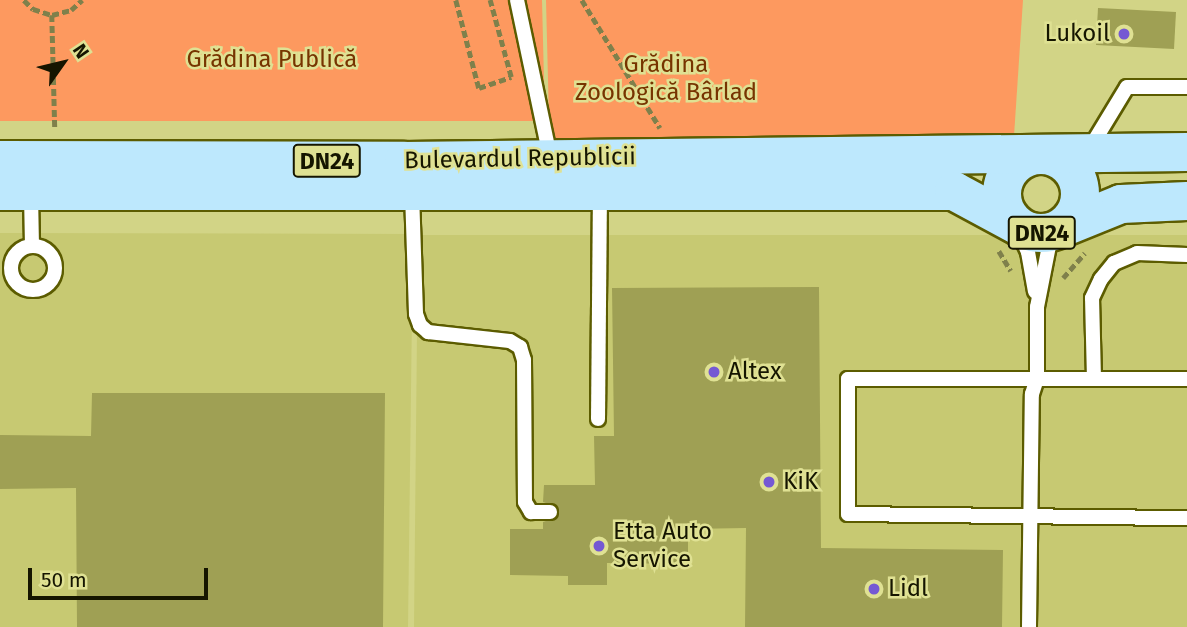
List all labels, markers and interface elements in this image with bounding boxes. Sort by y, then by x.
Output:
place label: Lukoil [1045,20,1110,48]
marker: Lukoil [1116,26,1132,42]
north arrow [28,28,98,98]
text: N [68,39,94,63]
park label: Grădina Publică [187,46,357,74]
park label: Grădina Zoologică Bârlad [575,51,757,107]
road number: DN24 [292,142,362,180]
street label: Bulevardul Republicii [404,143,636,175]
road number: DN24 [1007,214,1077,252]
place label: Altex [728,358,782,386]
marker: Altex [706,364,722,380]
place label: KiK [783,468,818,496]
marker: KiK [761,474,777,490]
place label: Etta Auto Service [613,518,712,574]
marker: Etta Auto Service [591,538,607,554]
scale bar [32,554,212,598]
text: 50 m [41,567,87,593]
place label: Lidl [888,575,928,603]
marker: Lidl [866,581,882,597]

